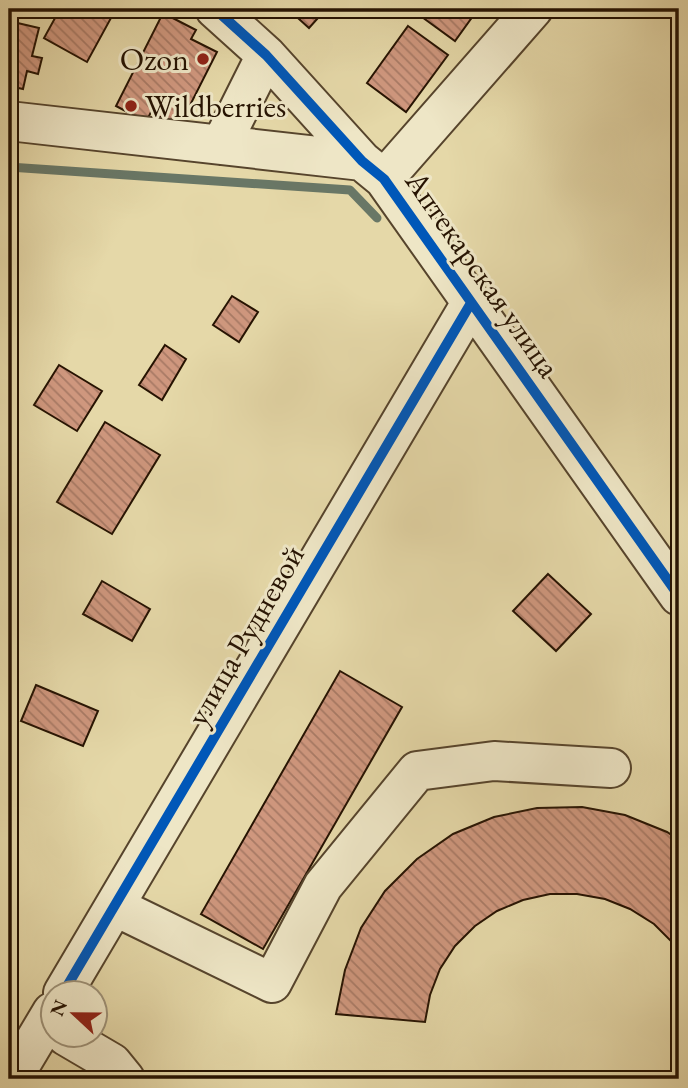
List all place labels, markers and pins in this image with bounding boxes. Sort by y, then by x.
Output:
place label: Ozon [120,38,189,80]
marker: Ozon [195,51,211,67]
place label: Wildberries [145,85,286,127]
marker: Wildberries [123,98,139,114]

